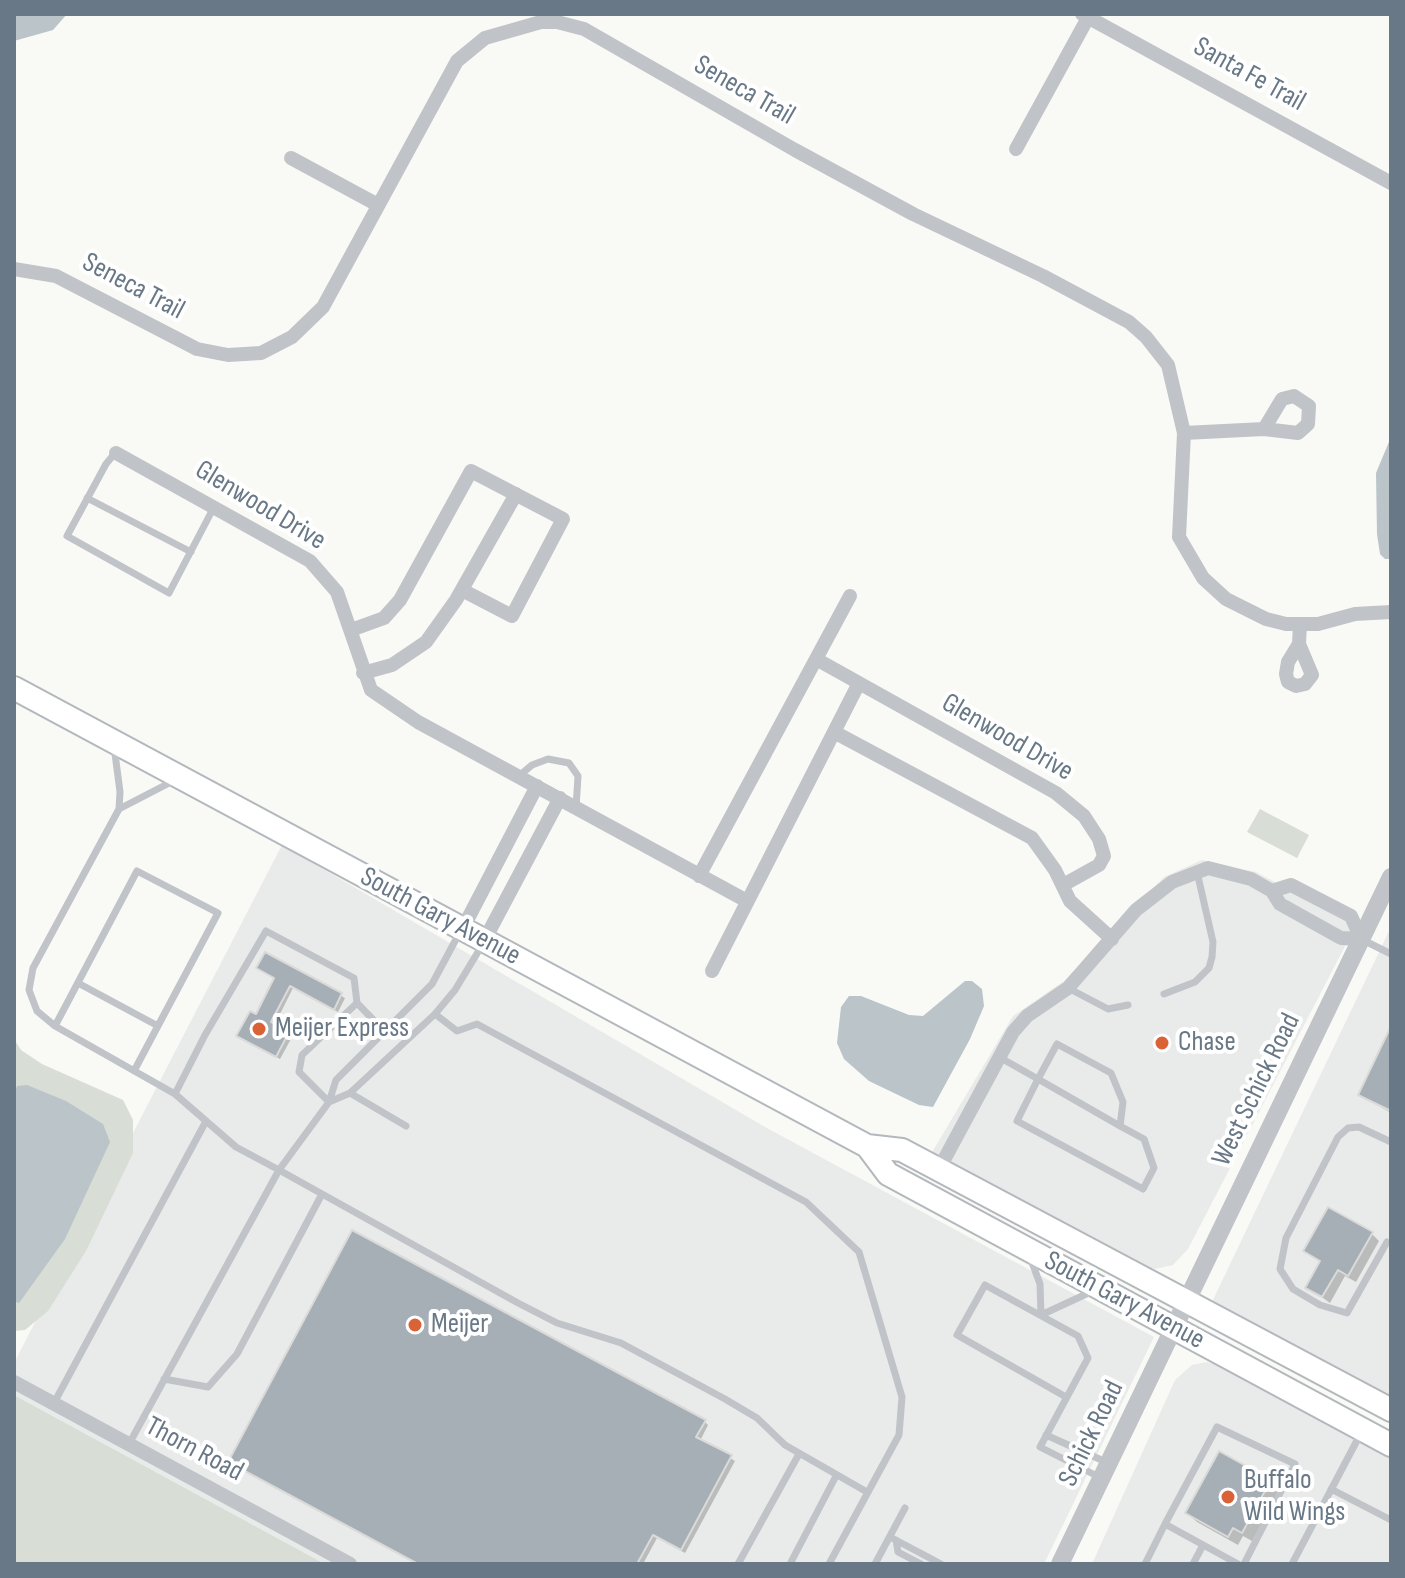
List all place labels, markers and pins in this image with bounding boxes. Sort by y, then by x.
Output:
place label: Meijer Express [275,1012,409,1046]
marker: Meijer Express [250,1020,268,1038]
place label: Chase [1178,1026,1236,1060]
marker: Chase [1153,1034,1171,1052]
place label: Meijer [431,1308,488,1342]
marker: Meijer [406,1316,424,1334]
place label: Buffalo Wild Wings [1244,1464,1345,1530]
marker: Buffalo Wild Wings [1219,1488,1237,1506]

